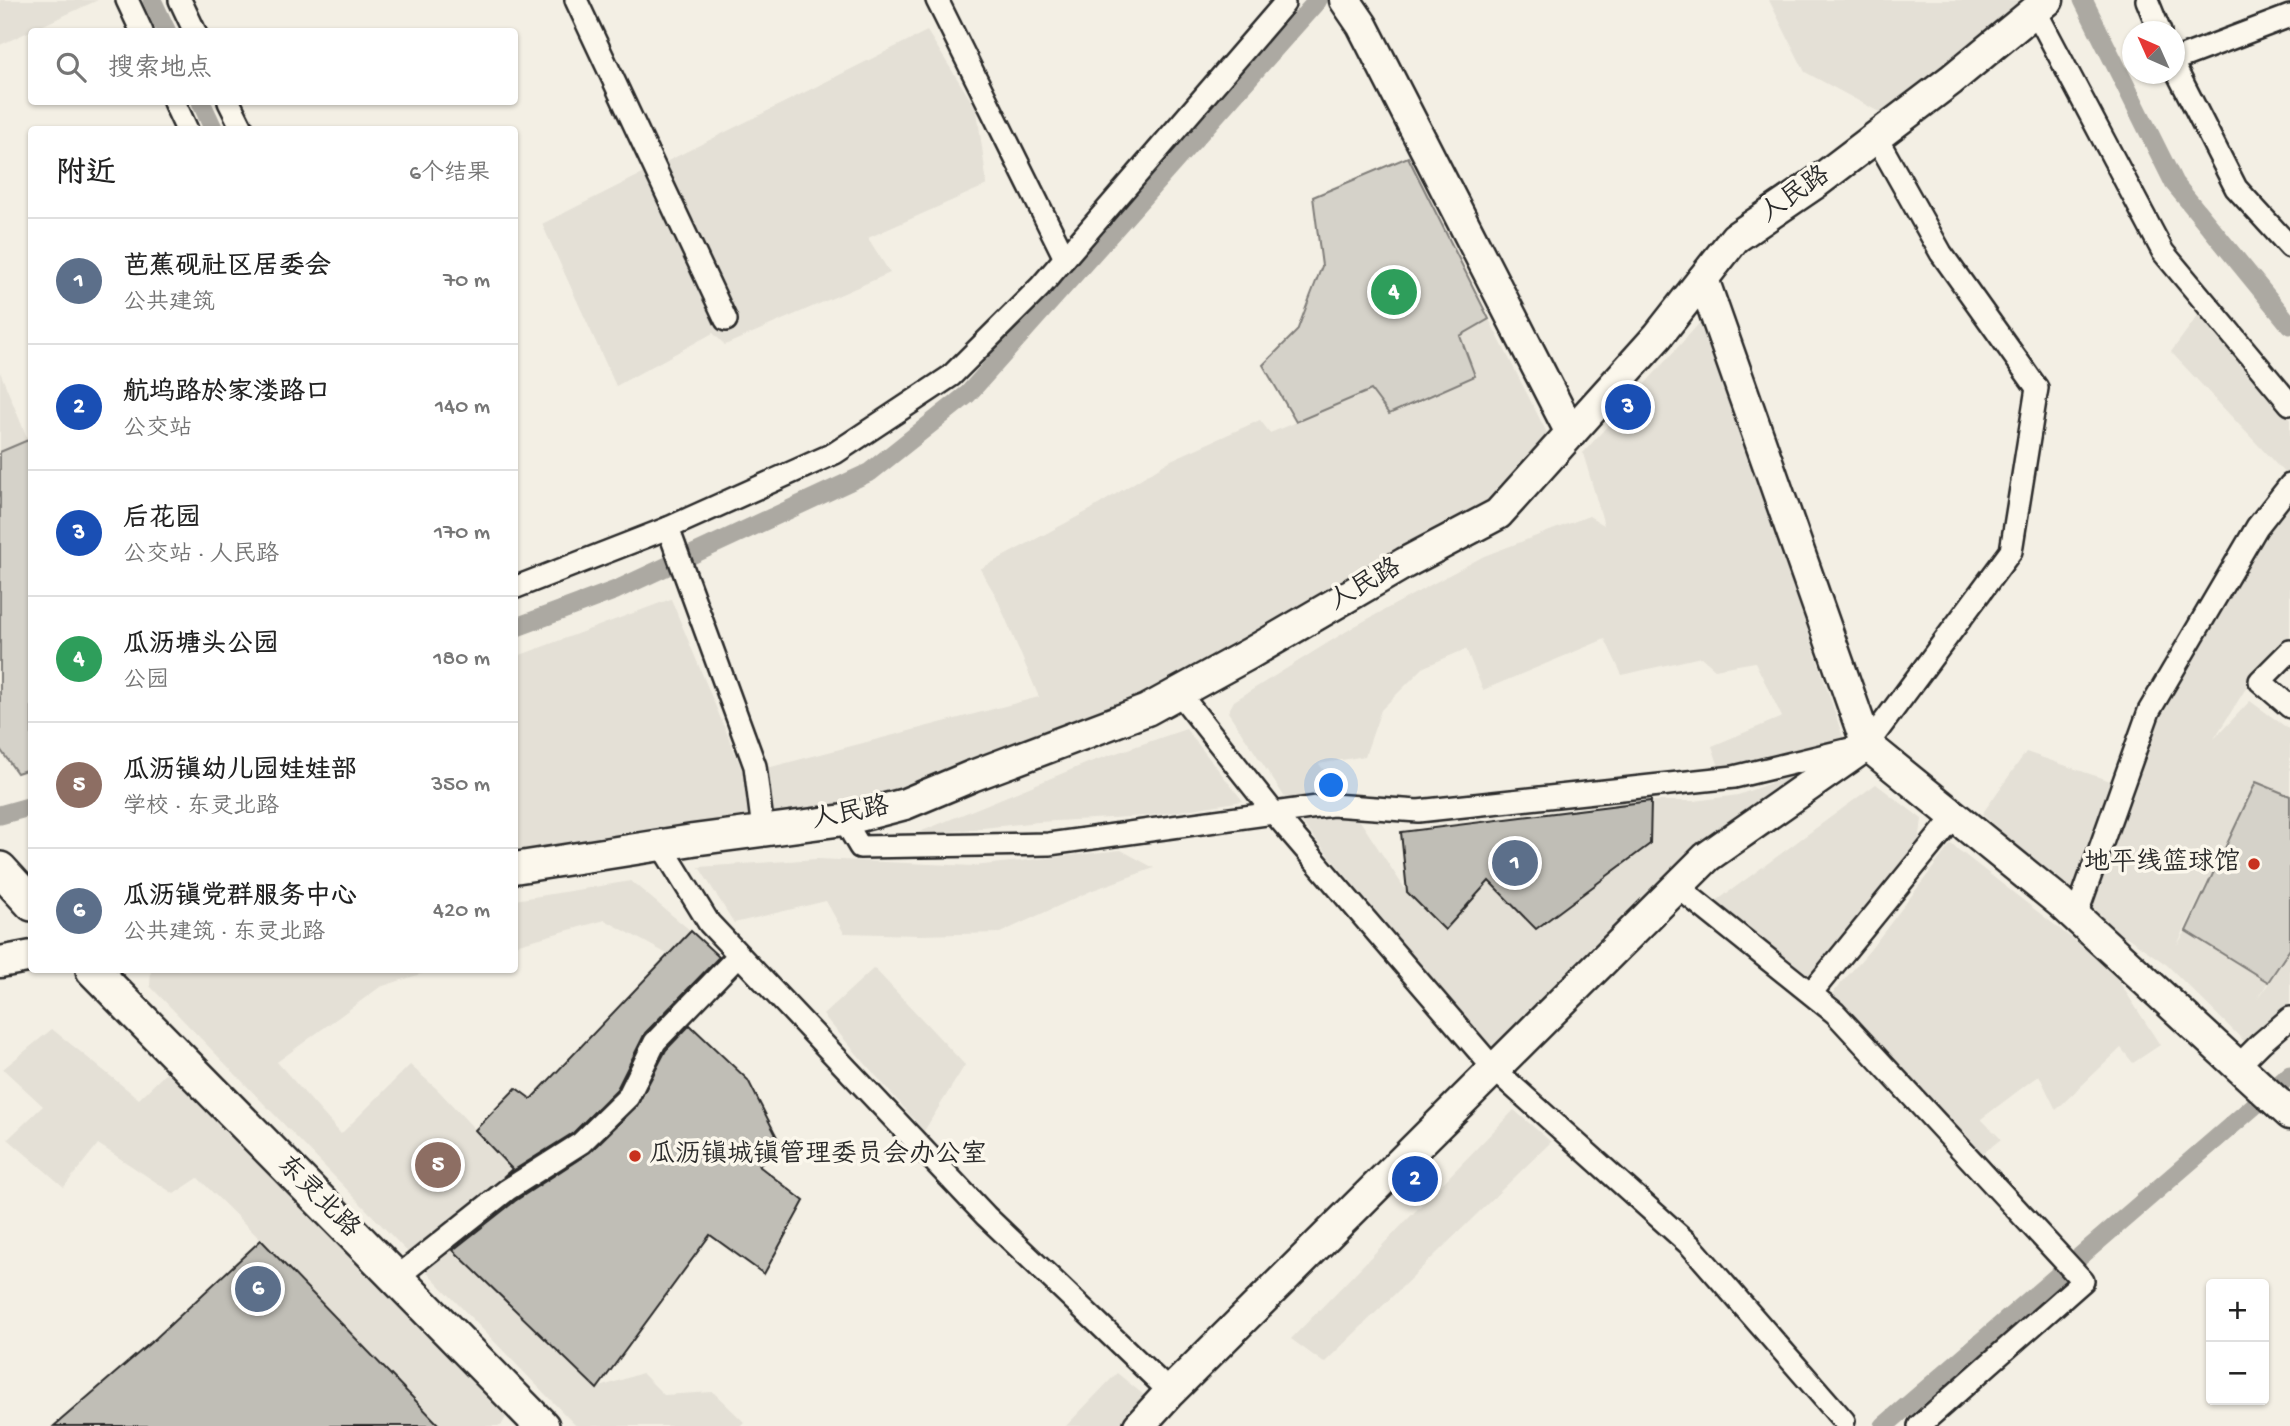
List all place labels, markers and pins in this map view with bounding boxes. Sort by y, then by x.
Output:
pin: 4 [1371,266,1417,318]
pin: 3 [1605,381,1651,433]
pin: 1 [1492,837,1538,889]
place label: 地平线篮球馆 [2084,847,2240,880]
marker: 地平线篮球馆 [2246,856,2262,872]
pin: 5 [415,1139,461,1191]
place label: 瓜沥镇城镇管理委员会办公室 [649,1139,987,1172]
marker: 瓜沥镇城镇管理委员会办公室 [627,1148,643,1164]
pin: 2 [1392,1153,1438,1205]
pin: 6 [235,1263,281,1315]

